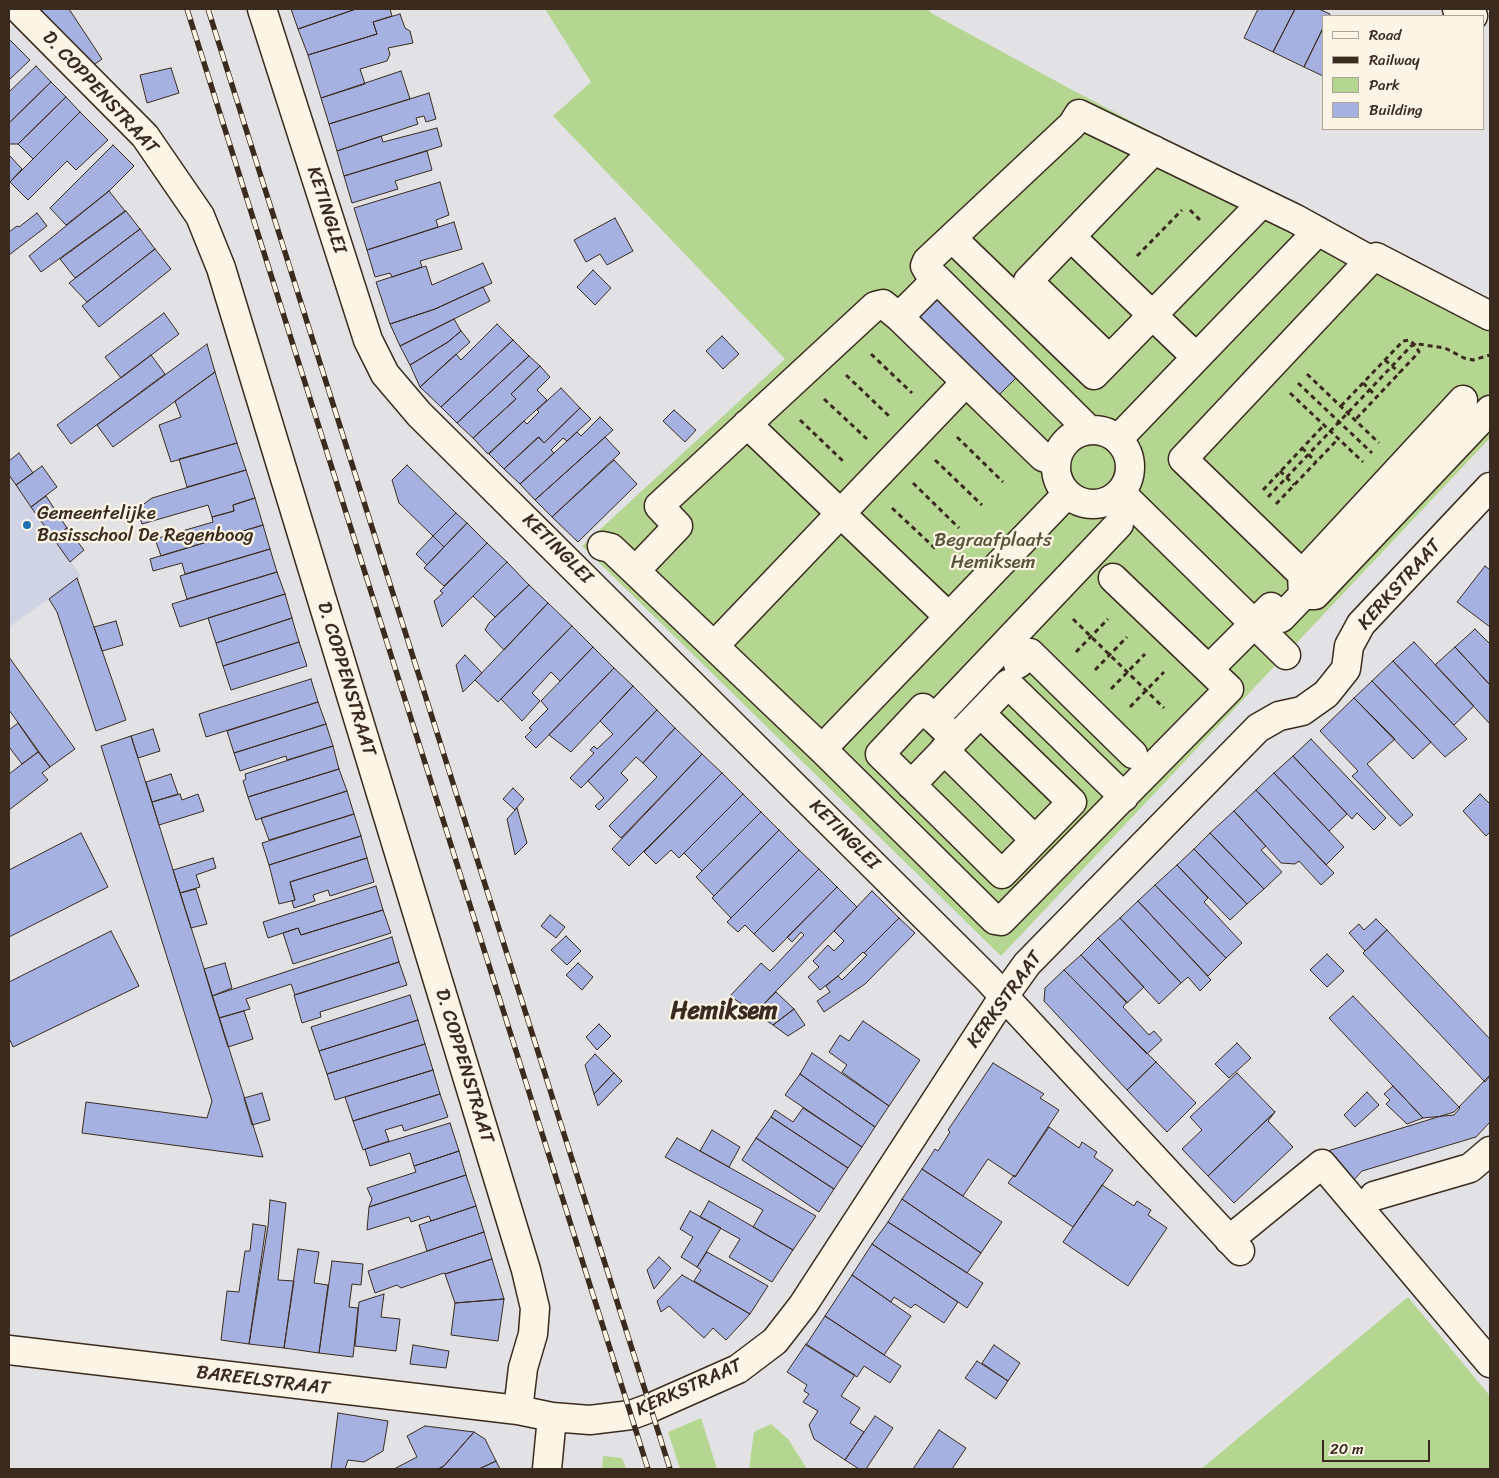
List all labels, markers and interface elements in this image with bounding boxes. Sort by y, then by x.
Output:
legend [1322,15,1484,130]
text: Road [1369,22,1401,48]
street label: D. COPPENSTRAAT [37,27,163,159]
text: Railway [1369,47,1420,73]
text: Park [1369,72,1400,98]
text: Building [1369,97,1423,123]
street label: KETINGLEI [301,164,351,256]
place label: Gemeentelijke Basisschool De Regenboog [37,503,254,547]
street label: KETINGLEI [517,509,597,589]
marker: Gemeentelijke Basisschool De Regenboog [21,519,33,531]
park label: Begraafplaats Hemiksem [934,530,1052,574]
street label: KERKSTRAAT [1353,535,1447,635]
street label: D. COPPENSTRAAT [312,599,380,759]
street label: KETINGLEI [804,795,884,875]
street label: KERKSTRAAT [962,947,1048,1053]
street label: D. COPPENSTRAAT [430,986,498,1146]
district label: Hemiksem [671,998,777,1026]
street label: KERKSTRAAT [632,1354,746,1422]
street label: BAREELSTRAAT [195,1361,331,1401]
scale bar [1324,1430,1432,1462]
text: 20 m [1330,1436,1364,1462]

